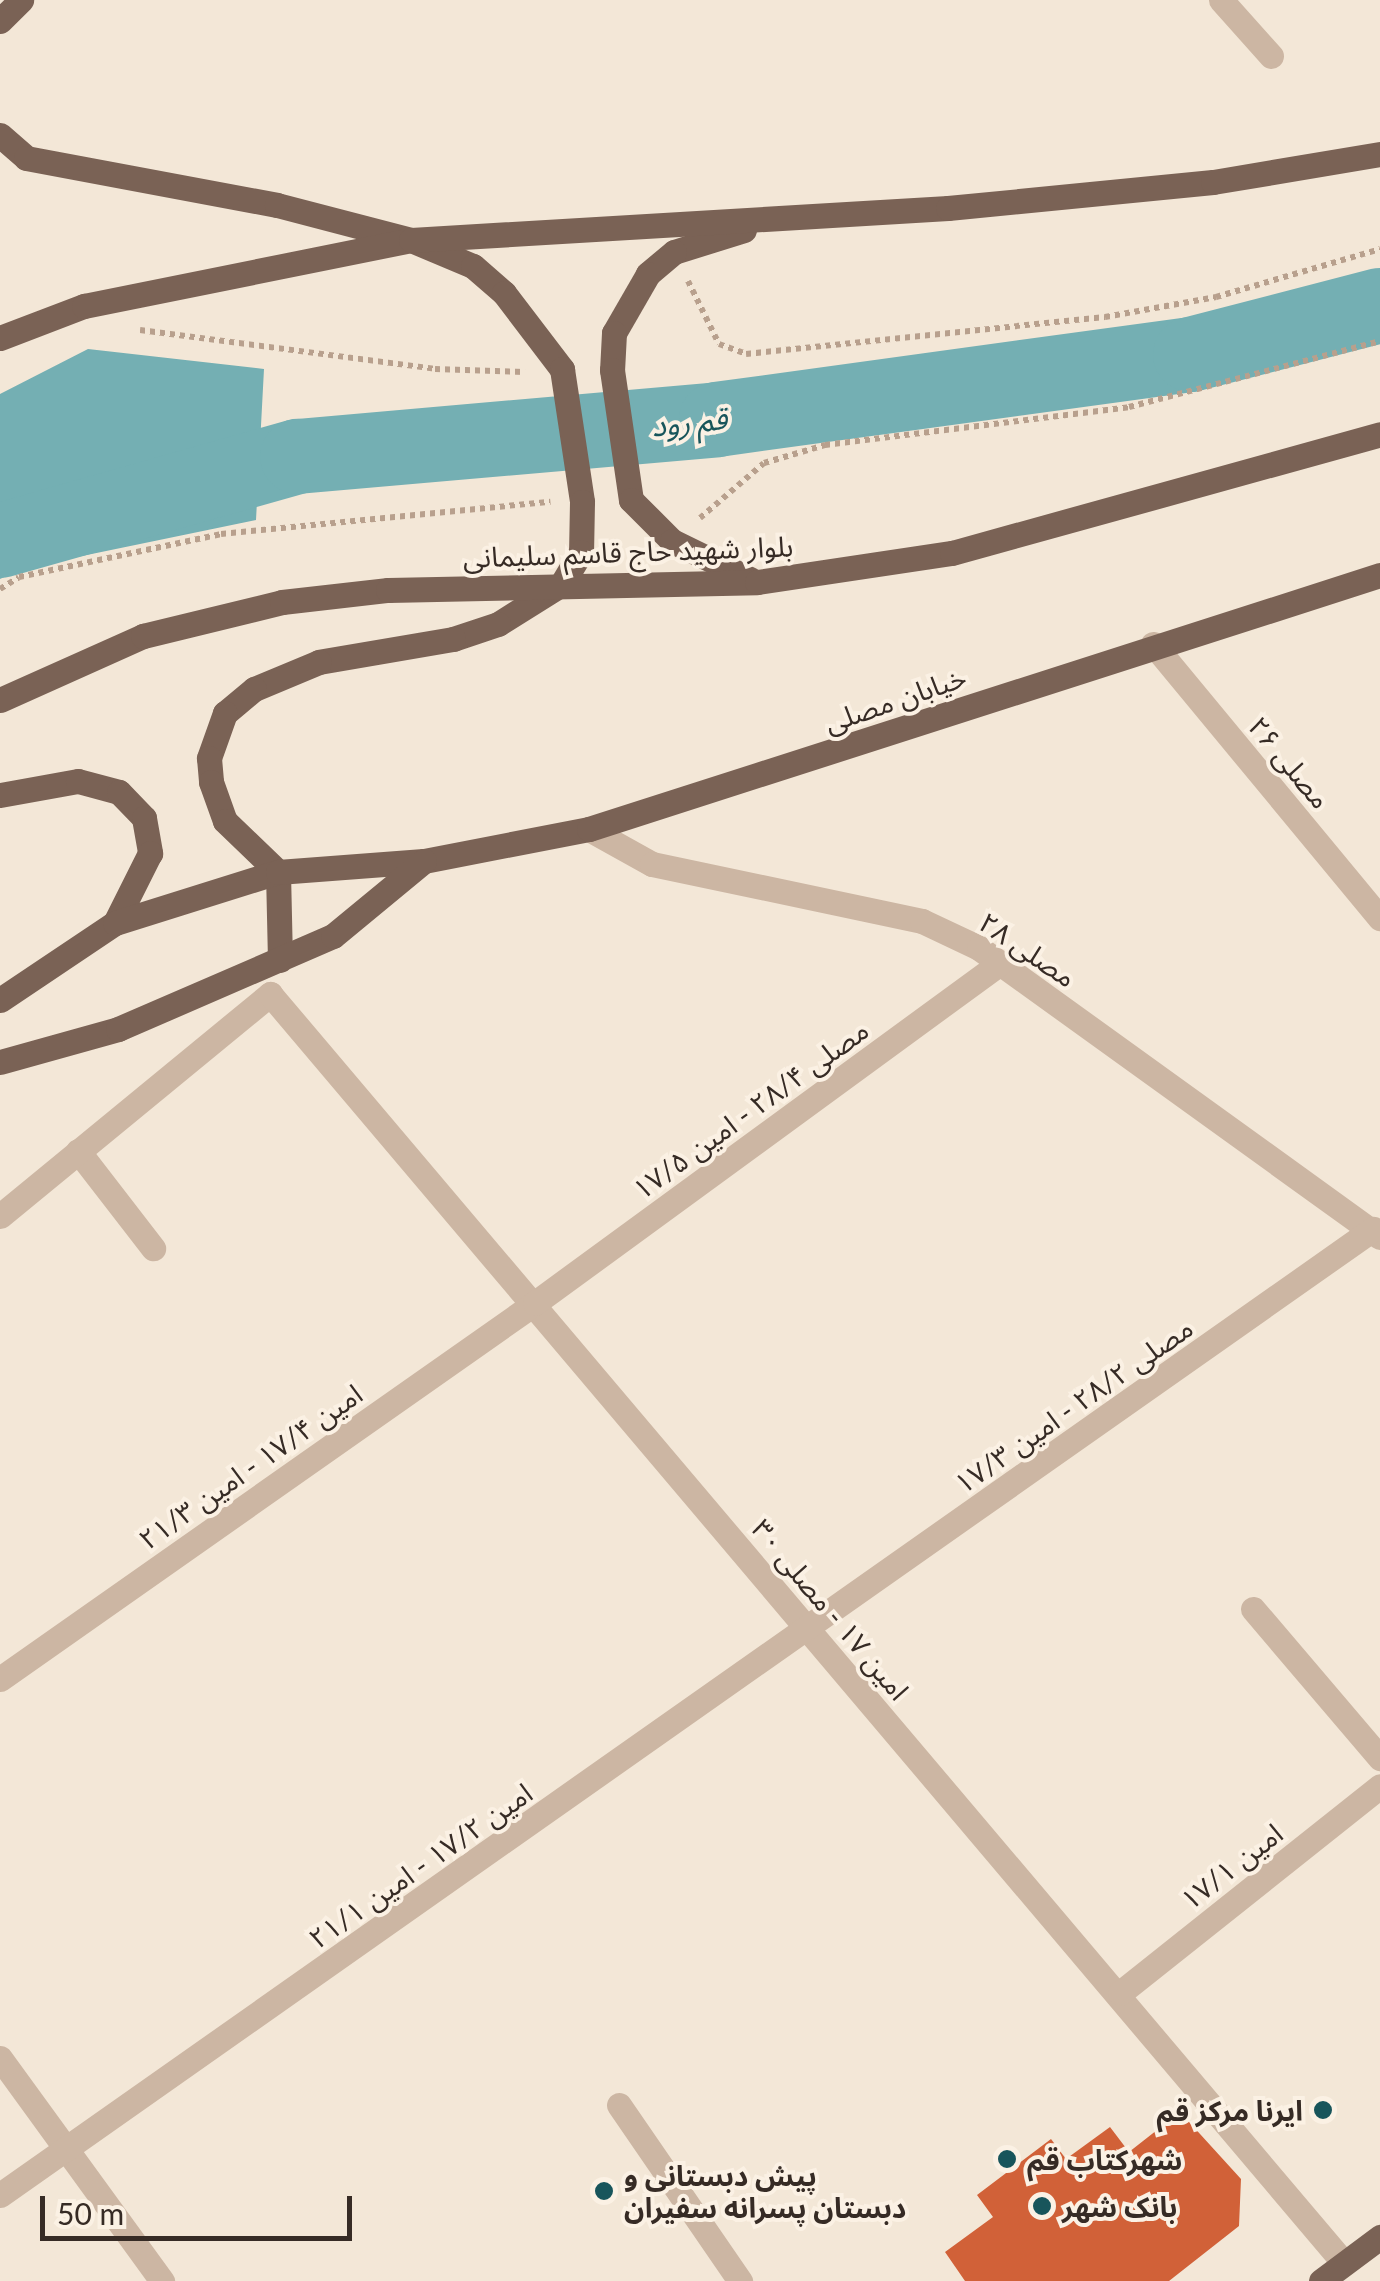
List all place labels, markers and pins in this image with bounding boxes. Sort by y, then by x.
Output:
place label: ایرنا مرکز قم [1156,2093,1303,2127]
marker: ایرنا مرکز قم [1312,2099,1334,2121]
place label: شهركتاب قم [1027,2142,1182,2176]
marker: شهركتاب قم [996,2148,1018,2170]
place label: پیش دبستانی و دبستان پسرانه سفیران [624,2158,906,2224]
marker: پیش دبستانی و دبستان پسرانه سفیران [593,2180,615,2202]
place label: بانک شهر [1062,2189,1177,2223]
marker: بانک شهر [1031,2195,1053,2217]

